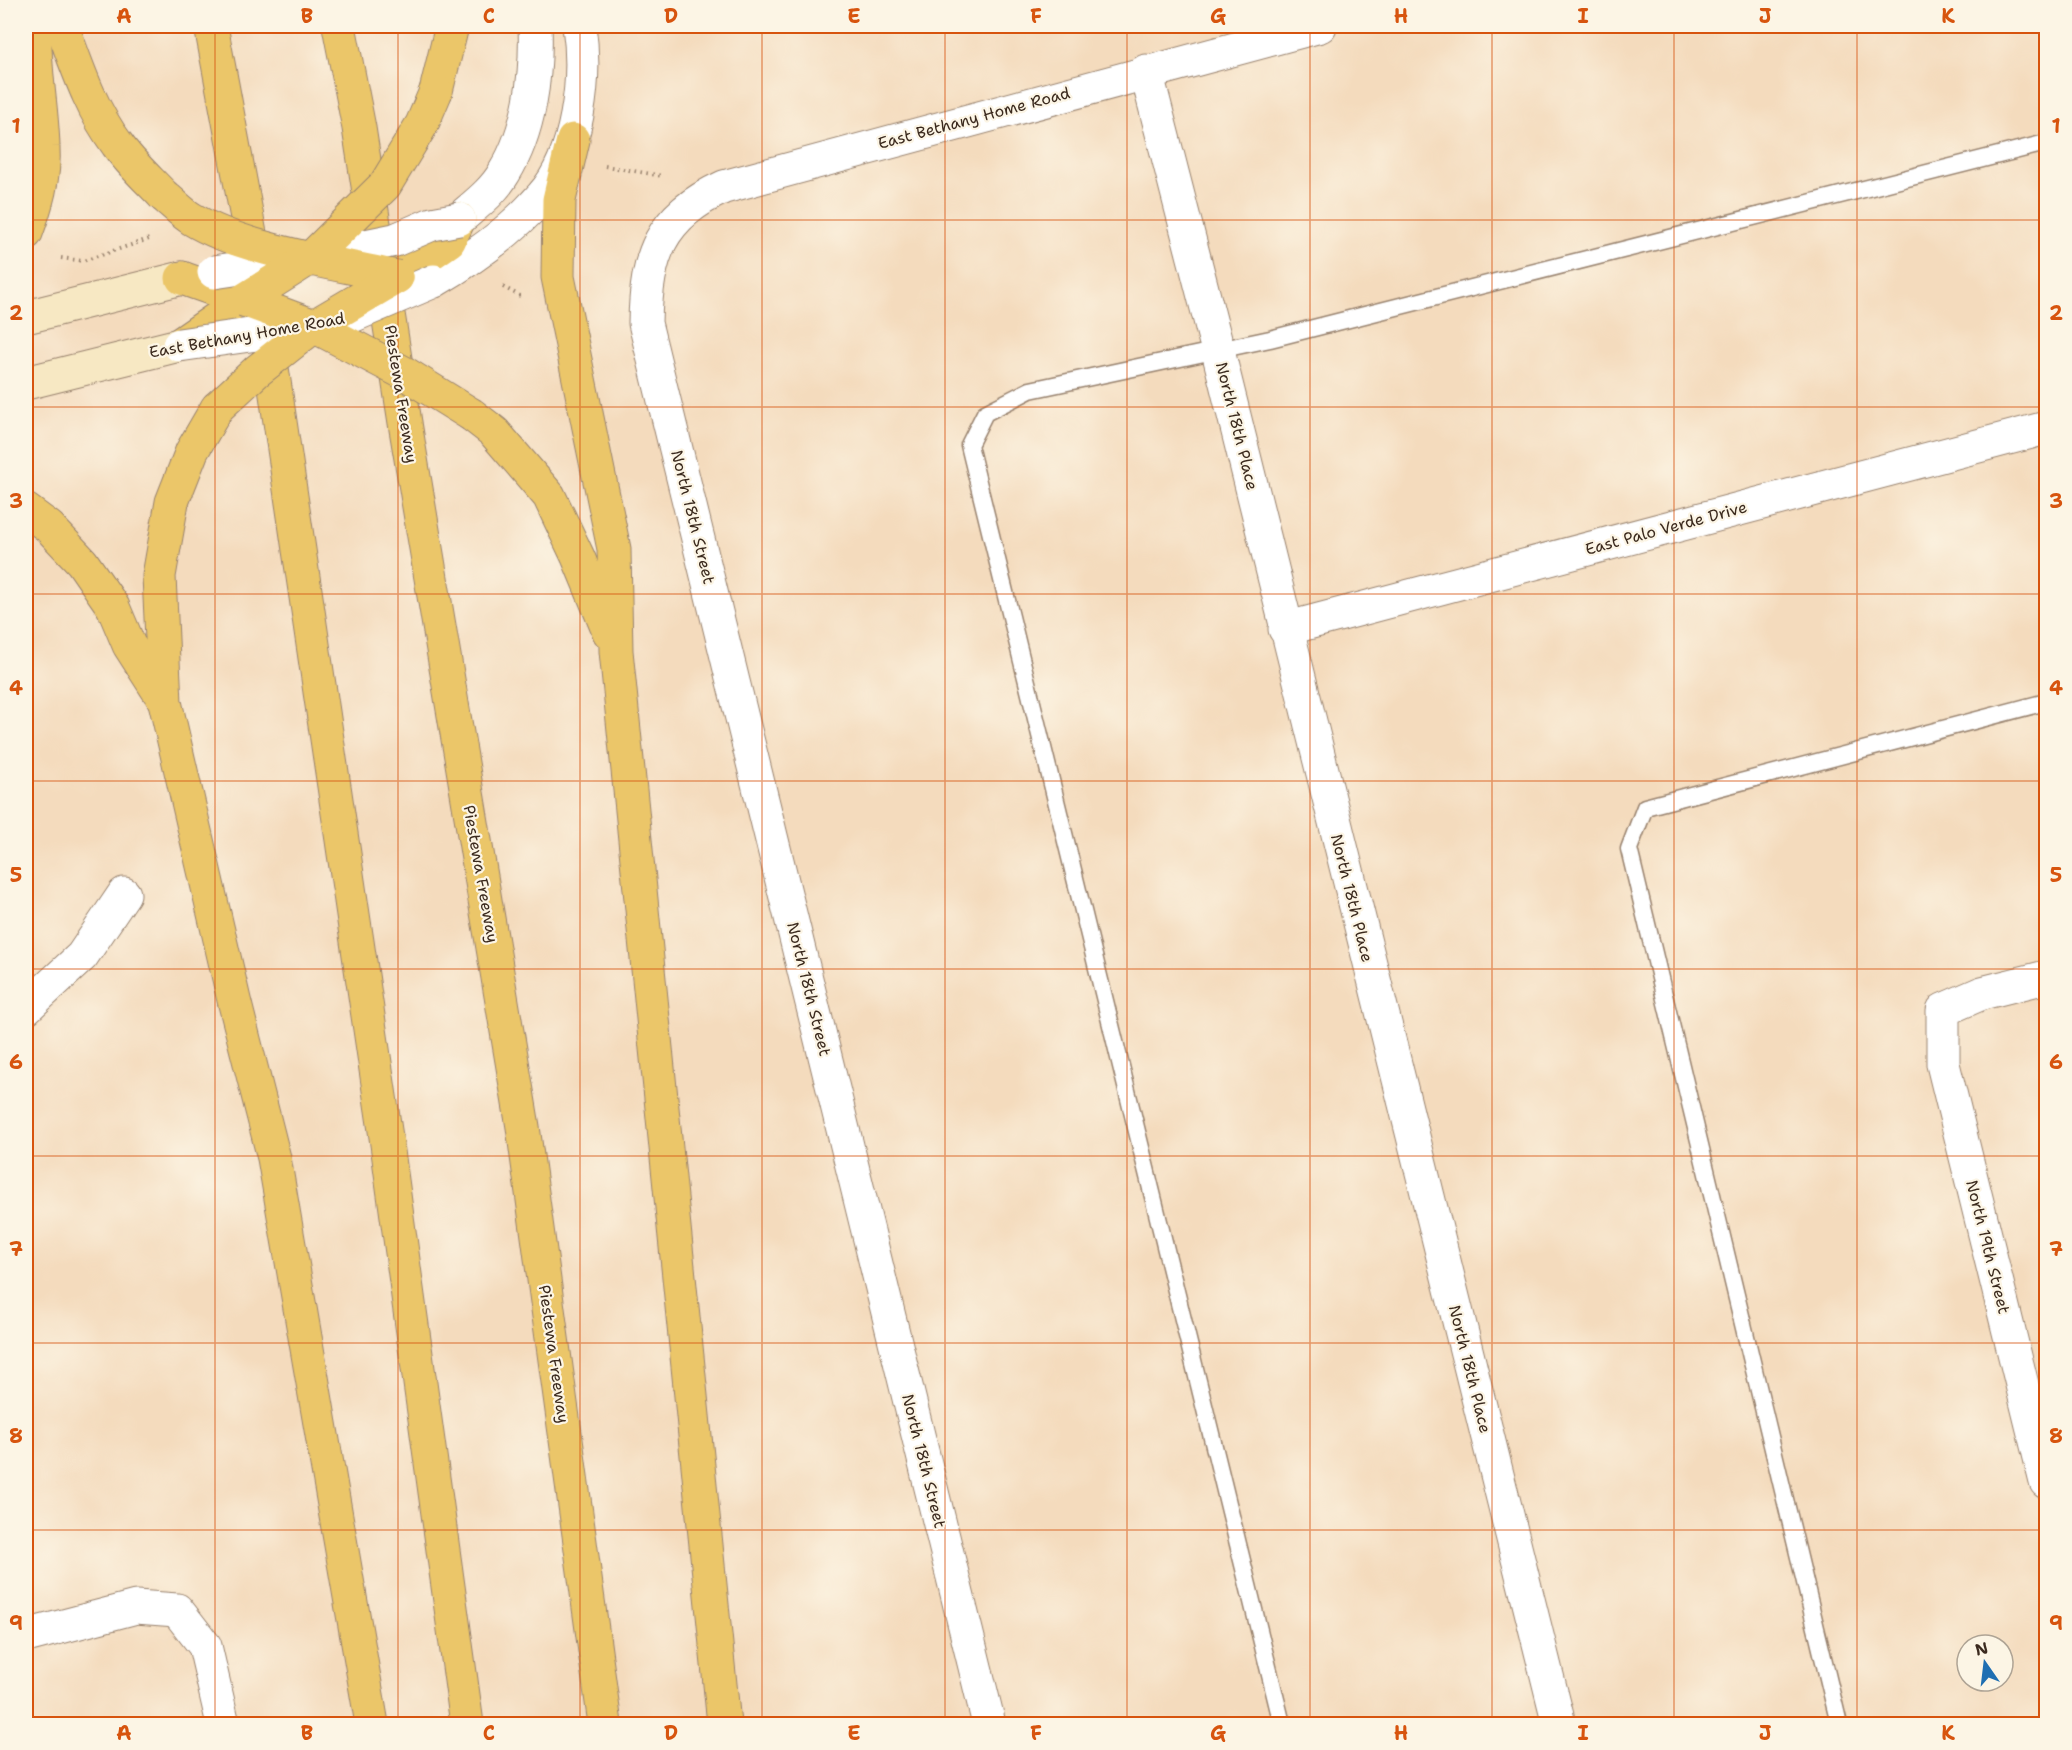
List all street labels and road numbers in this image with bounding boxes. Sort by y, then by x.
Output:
street label: East Bethany Home Road [876,82,1072,154]
street label: East Bethany Home Road [148,307,346,363]
street label: Piestewa Freeway [380,323,422,465]
street label: North 18th Place [1211,360,1263,492]
street label: North 18th Street [666,448,720,586]
street label: East Palo Verde Drive [1583,496,1749,560]
street label: Piestewa Freeway [459,804,503,944]
street label: North 18th Place [1326,832,1378,964]
street label: North 18th Street [782,920,836,1058]
street label: North 19th Street [1961,1178,2015,1316]
street label: Piestewa Freeway [534,1283,574,1425]
street label: North 18th Place [1444,1303,1496,1435]
street label: North 18th Street [897,1392,951,1530]

